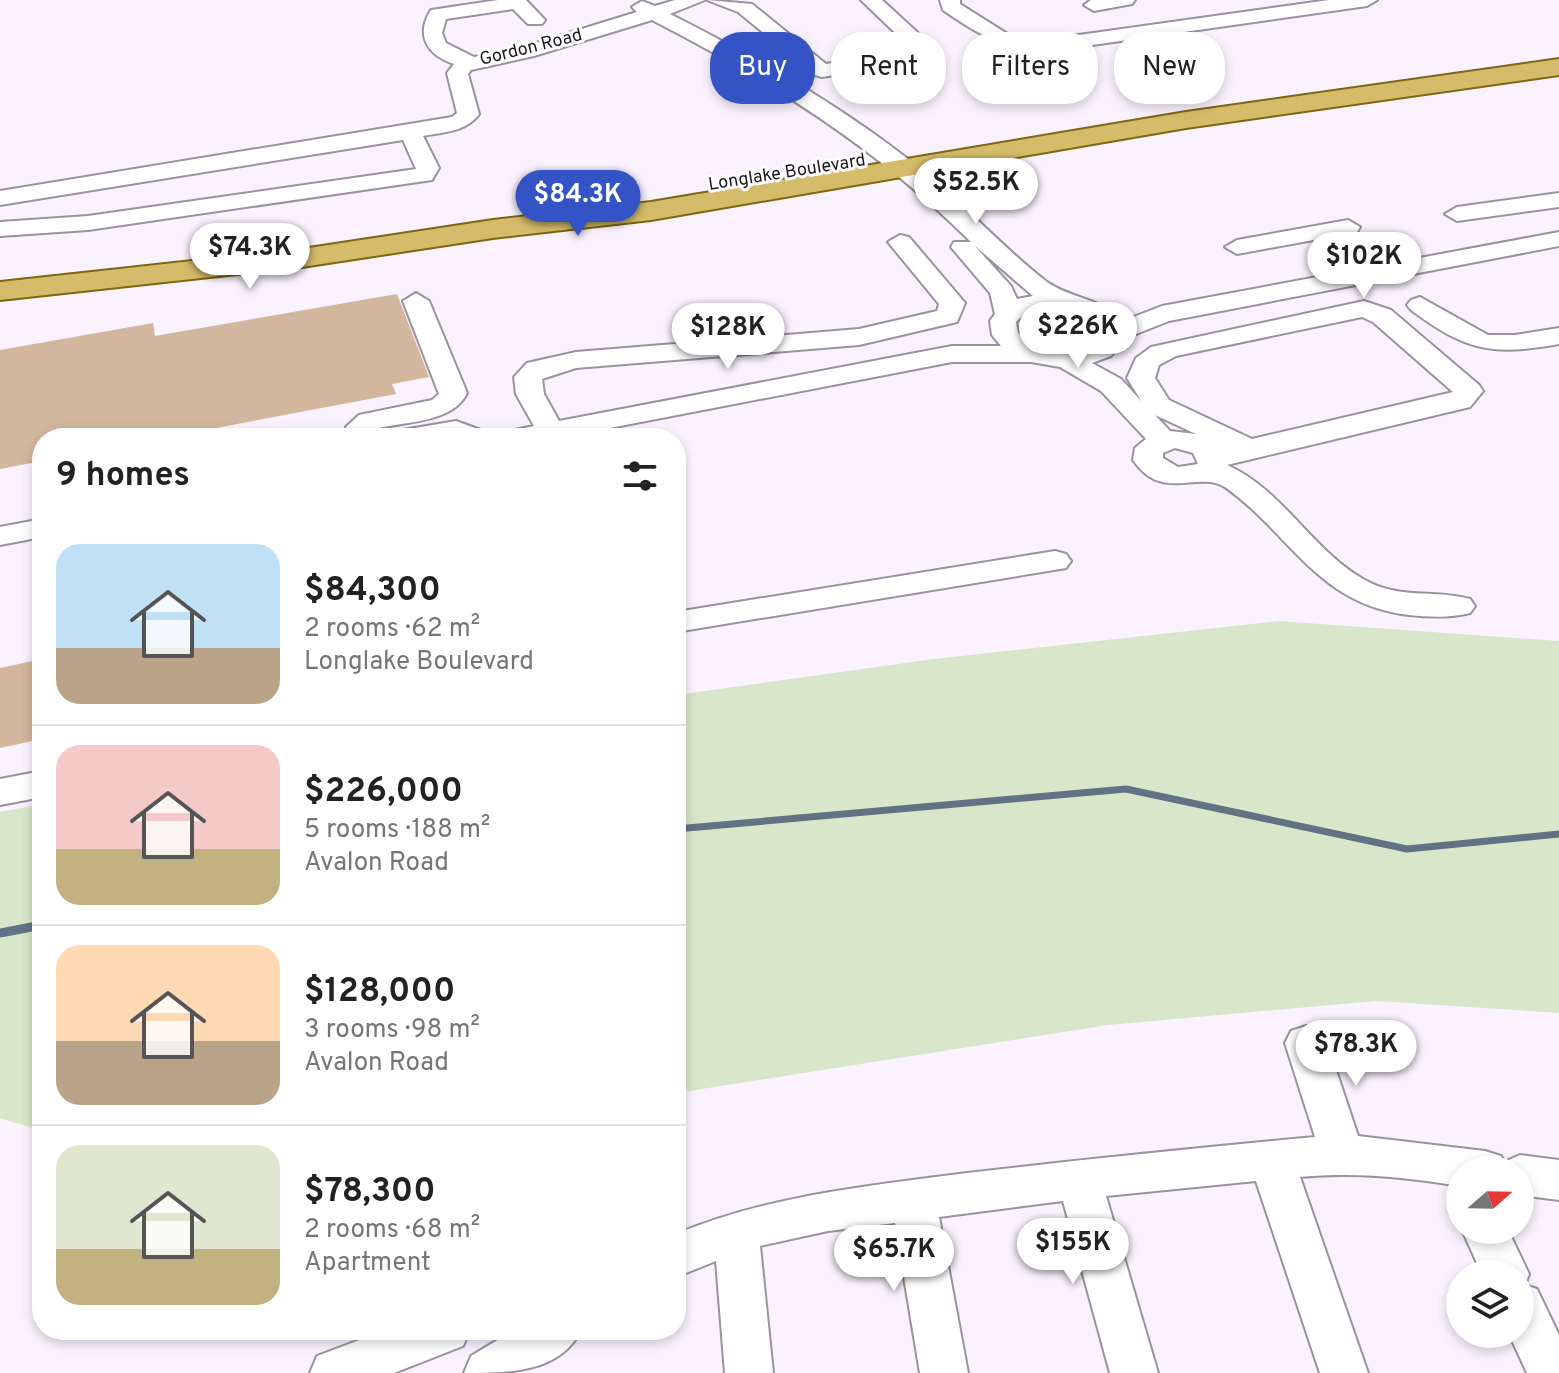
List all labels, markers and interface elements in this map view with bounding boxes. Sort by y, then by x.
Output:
street label: Gordon Road [477,24,585,72]
chip: Buy [710,32,815,104]
chip: Rent [831,32,946,104]
chip: Filters [962,32,1098,104]
chip: New [1114,32,1225,104]
street label: Longlake Boulevard [707,149,867,197]
pin: $52.5K [911,158,1041,226]
text: $52.5K [932,167,1020,200]
pin: $84.3K [513,170,643,238]
text: $84.3K [534,179,622,212]
pin: $74.3K [185,223,315,291]
text: $74.3K [208,232,292,265]
pin: $102K [1308,232,1420,300]
text: $102K [1325,241,1403,274]
pin: $226K [1022,302,1134,370]
pin: $128K [672,303,784,371]
text: $226K [1037,311,1119,344]
text: $128K [690,312,766,345]
icon: filters [618,454,662,498]
text: 9 homes [56,455,190,498]
text: $84,300 [304,570,441,613]
icon: home [120,576,216,672]
text: 2 rooms · 62 m² [304,613,480,646]
text: Longlake Boulevard [304,646,534,679]
text: $226,000 [304,771,463,814]
icon: home [120,777,216,873]
text: 5 rooms · 188 m² [304,814,490,847]
text: Avalon Road [304,847,449,880]
text: $128,000 [304,971,455,1014]
icon: home [120,977,216,1073]
text: 3 rooms · 98 m² [304,1014,480,1047]
pin: $78.3K [1291,1020,1421,1088]
text: $78.3K [1314,1029,1398,1062]
text: Avalon Road [304,1047,449,1080]
north arrow [1446,1156,1534,1244]
map controls [1446,1156,1534,1348]
text: $78,300 [304,1171,436,1214]
icon: home [120,1177,216,1273]
text: 2 rooms · 68 m² [304,1214,480,1247]
pin: $155K [1017,1218,1129,1286]
pin: $65.7K [829,1225,959,1293]
text: $155K [1035,1227,1111,1260]
text: $65.7K [852,1234,936,1267]
text: Apartment [304,1247,431,1280]
button: layers [1446,1260,1534,1348]

